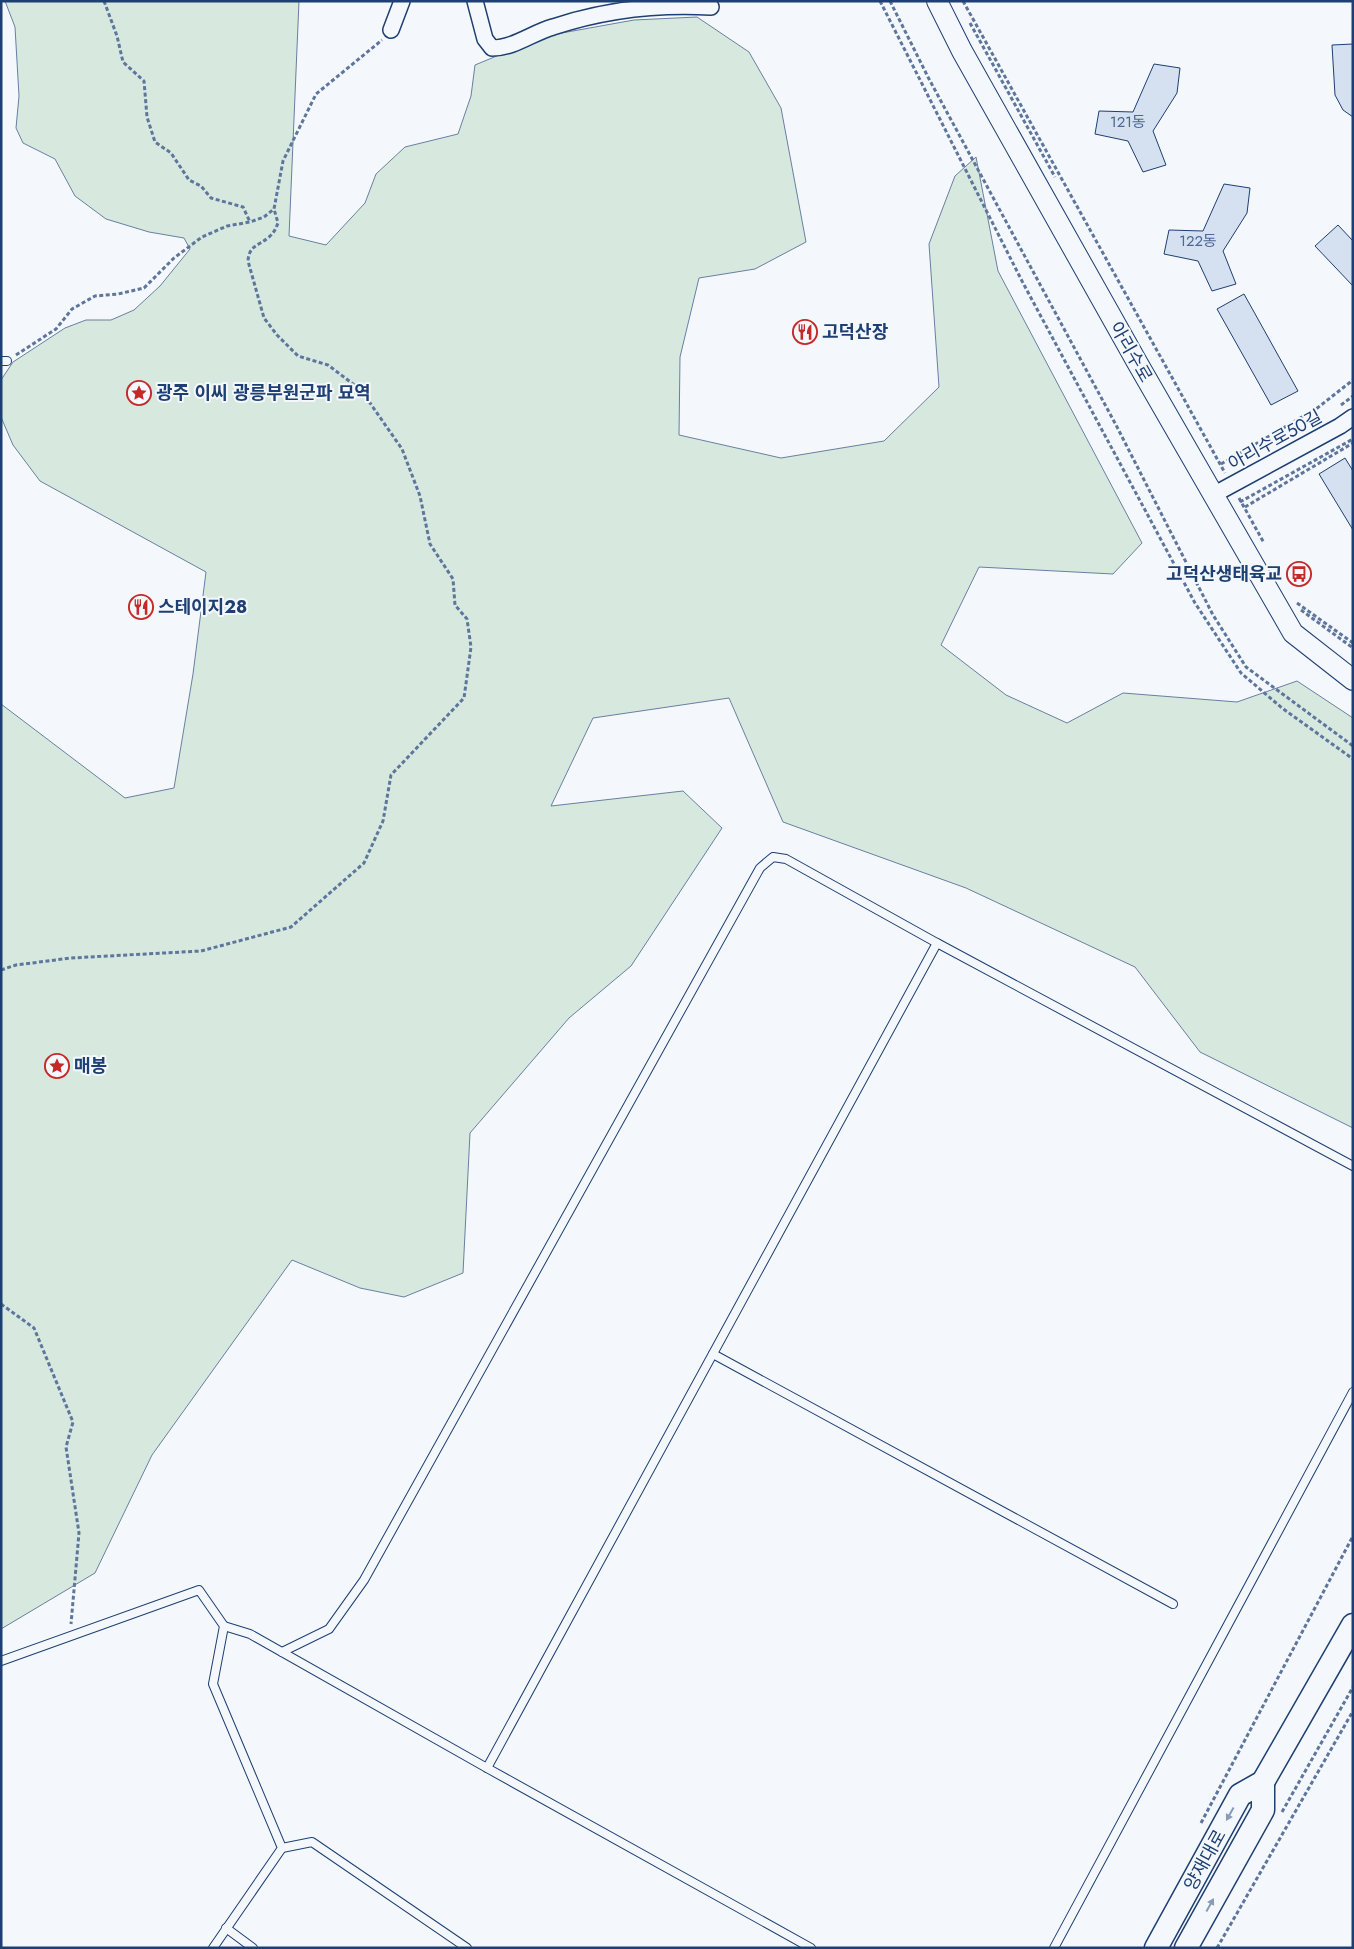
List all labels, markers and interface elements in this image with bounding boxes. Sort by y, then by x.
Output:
house number: 121동 [1110,111,1146,133]
house number: 122동 [1179,230,1217,252]
street label: 아리수로 [1103,317,1159,387]
restaurant icon: 고덕산장 [792,319,818,345]
place label: 고덕산장 [822,319,889,345]
place icon: 광주 이씨 광릉부원군파 묘역 [126,380,152,406]
place label: 광주 이씨 광릉부원군파 묘역 [156,380,371,406]
street label: 아리수로50길 [1223,403,1327,477]
place label: 고덕산생태육교 [1166,561,1282,587]
bus stop icon: 고덕산생태육교 [1286,561,1312,587]
restaurant icon: 스테이지28 [128,594,154,620]
place label: 스테이지28 [158,594,247,620]
place icon: 매봉 [44,1053,70,1079]
place label: 매봉 [74,1053,107,1079]
one-way arrow [1225,1808,1234,1821]
street label: 양재대로 [1178,1825,1232,1895]
one-way arrow [1206,1898,1214,1913]

